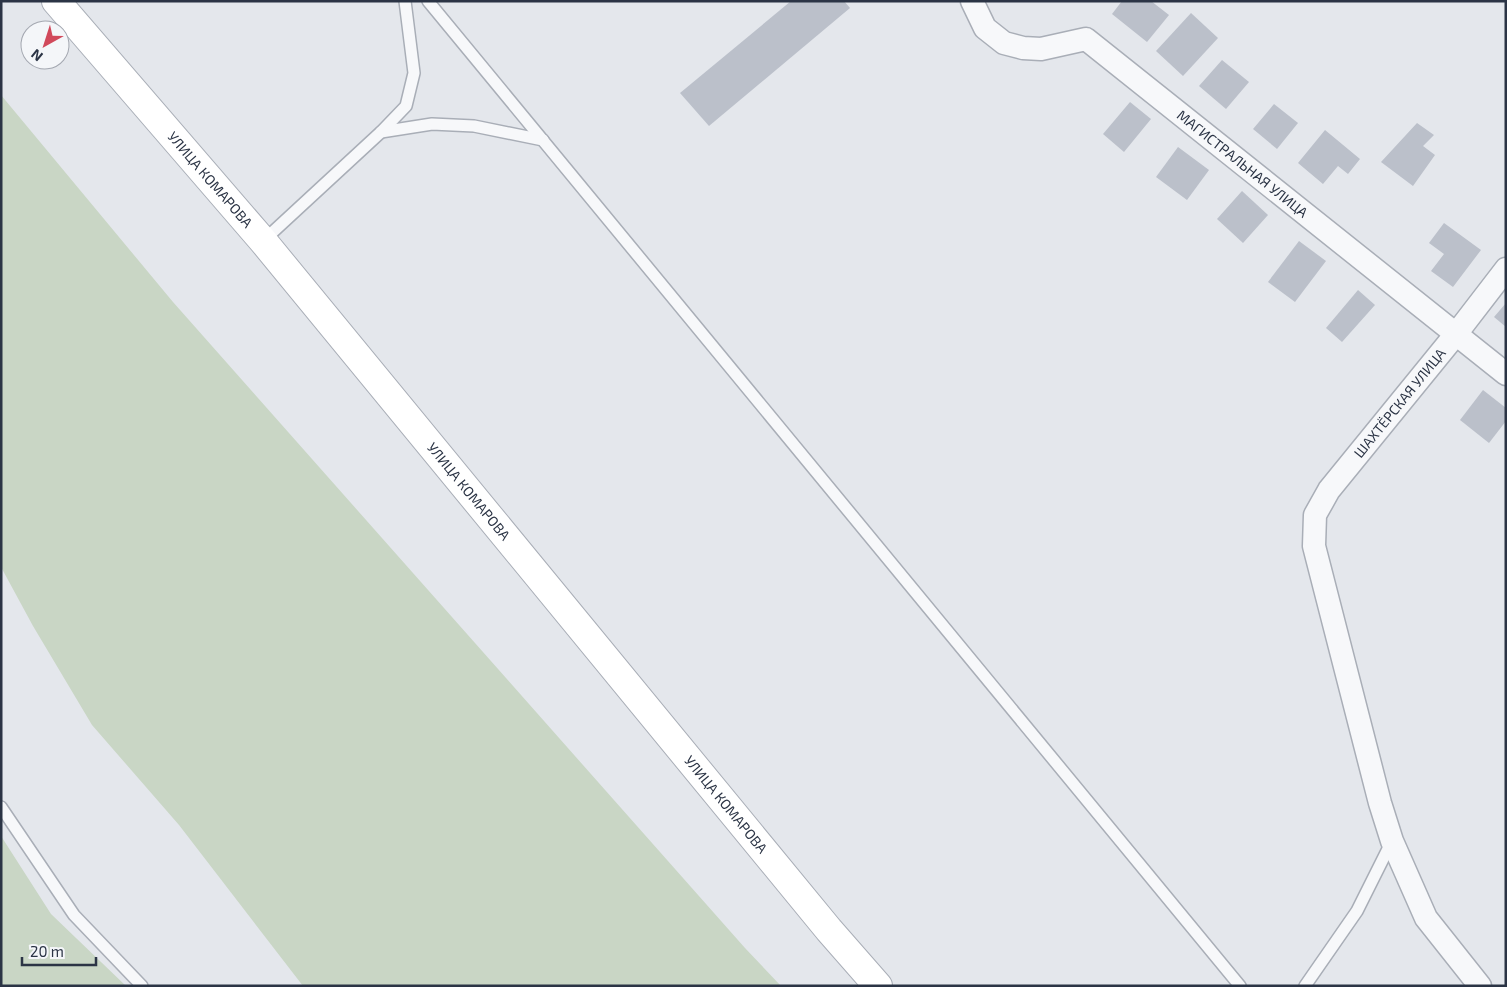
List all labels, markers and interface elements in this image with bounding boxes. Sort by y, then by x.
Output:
north arrow [20,20,70,70]
text: N [27,46,46,65]
street label: МАГИСТРАЛЬНАЯ УЛИЦА [1174,106,1312,221]
street label: УЛИЦА КОМАРОВА [164,128,257,231]
street label: ШАХТЁРСКАЯ УЛИЦА [1350,344,1449,461]
street label: УЛИЦА КОМАРОВА [424,439,514,544]
street label: УЛИЦА КОМАРОВА [681,752,771,857]
scale bar [22,934,96,966]
text: 20 m [30,942,64,960]

